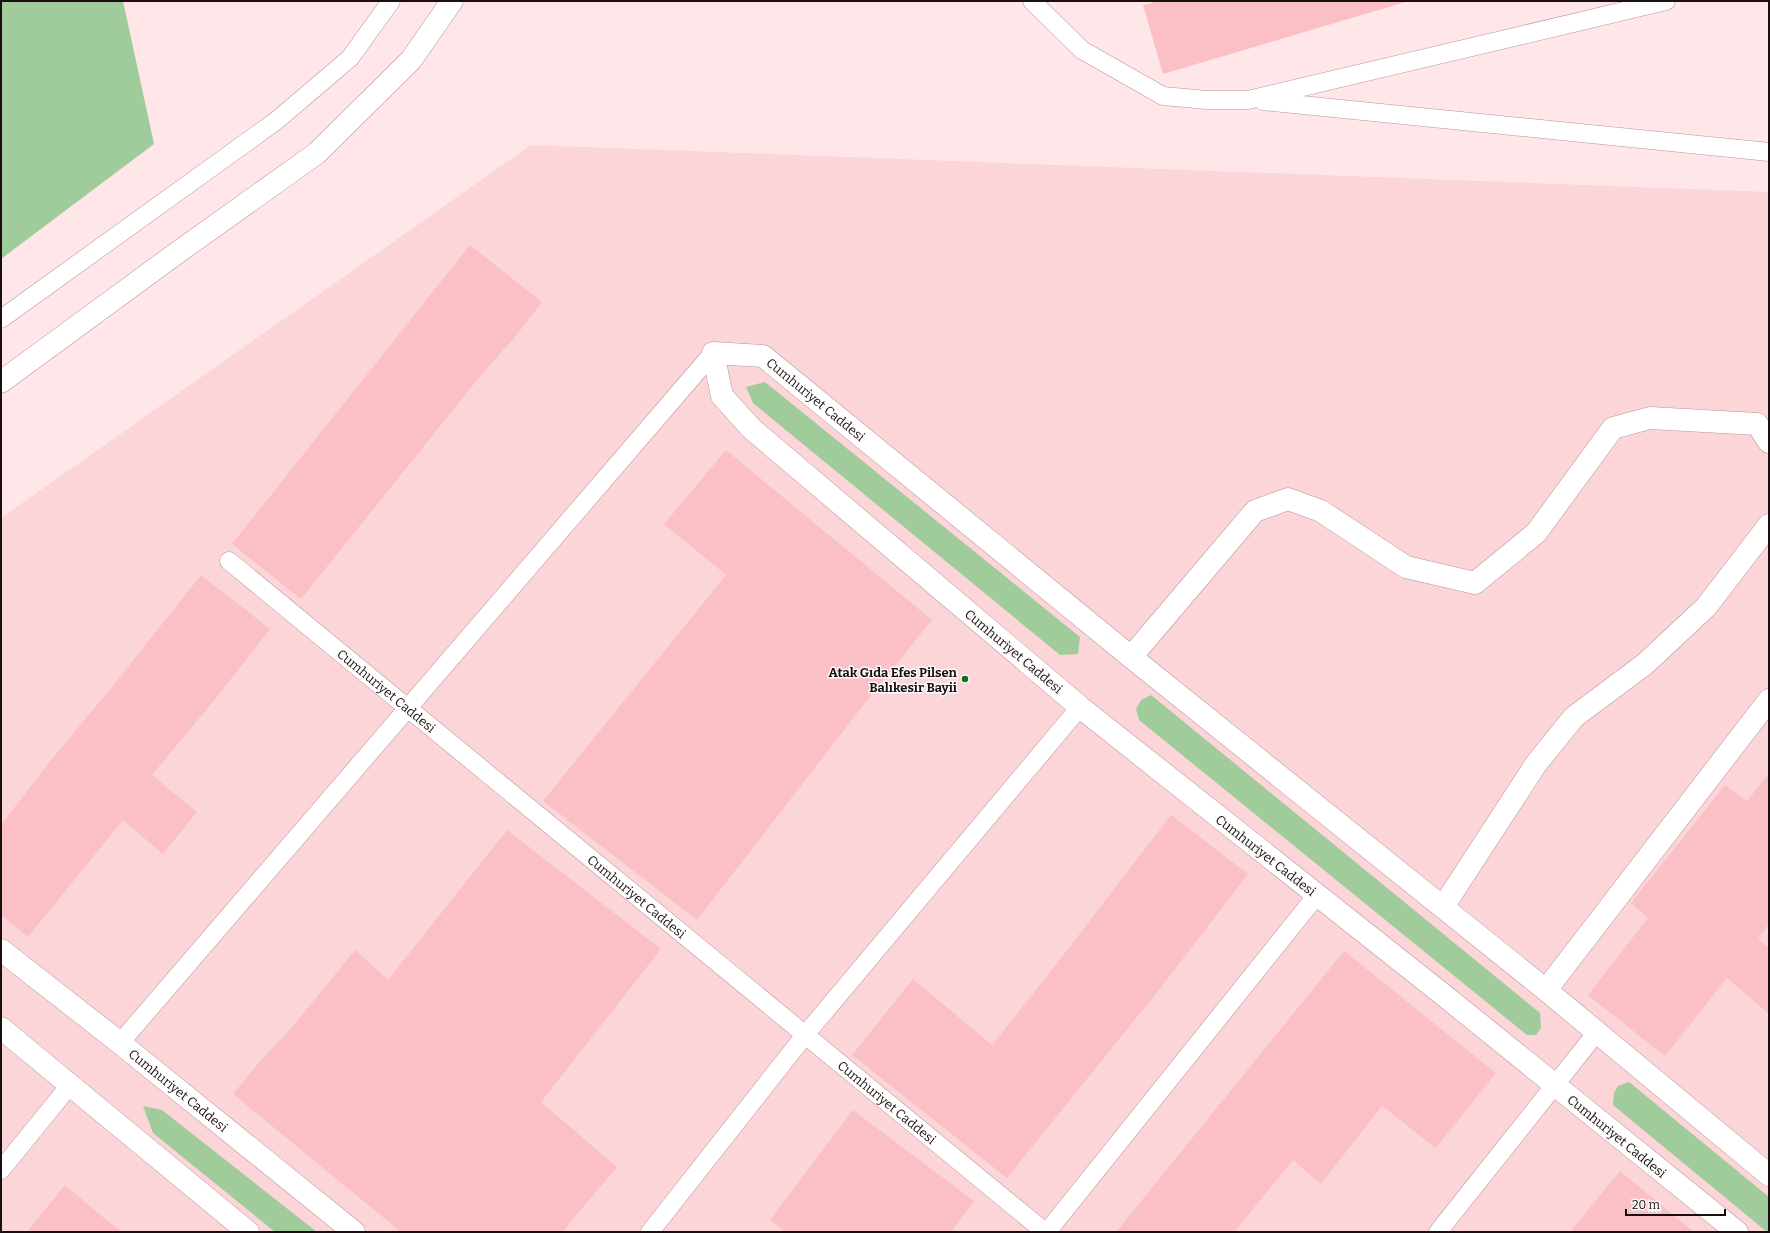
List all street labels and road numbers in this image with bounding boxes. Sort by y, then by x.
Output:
street label: Cumhuriyet Caddesi [763,355,868,444]
street label: Cumhuriyet Caddesi [962,606,1066,697]
street label: Cumhuriyet Caddesi [334,646,439,736]
street label: Cumhuriyet Caddesi [1213,812,1319,899]
street label: Cumhuriyet Caddesi [584,852,689,942]
street label: Cumhuriyet Caddesi [126,1046,231,1135]
street label: Cumhuriyet Caddesi [835,1058,939,1147]
street label: Cumhuriyet Caddesi [1564,1092,1669,1181]

